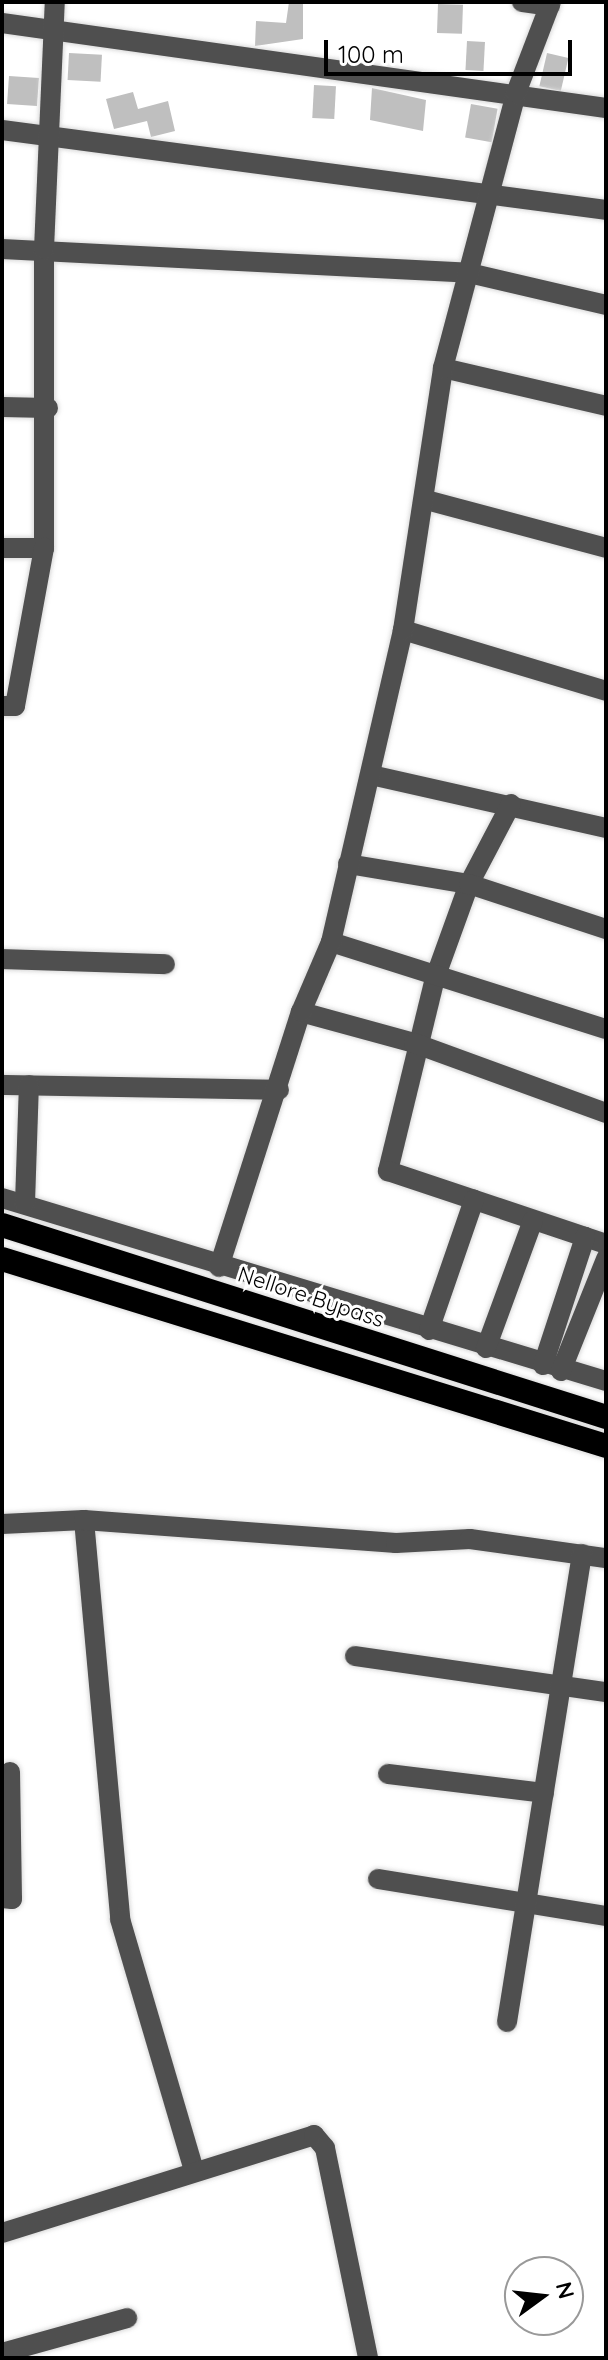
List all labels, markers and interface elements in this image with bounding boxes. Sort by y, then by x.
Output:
scale bar [328,24,576,74]
text: 100 m [338,39,404,69]
street label: Nellore Bypass [235,1261,387,1333]
north arrow [504,2256,584,2336]
text: N [550,2279,581,2302]

